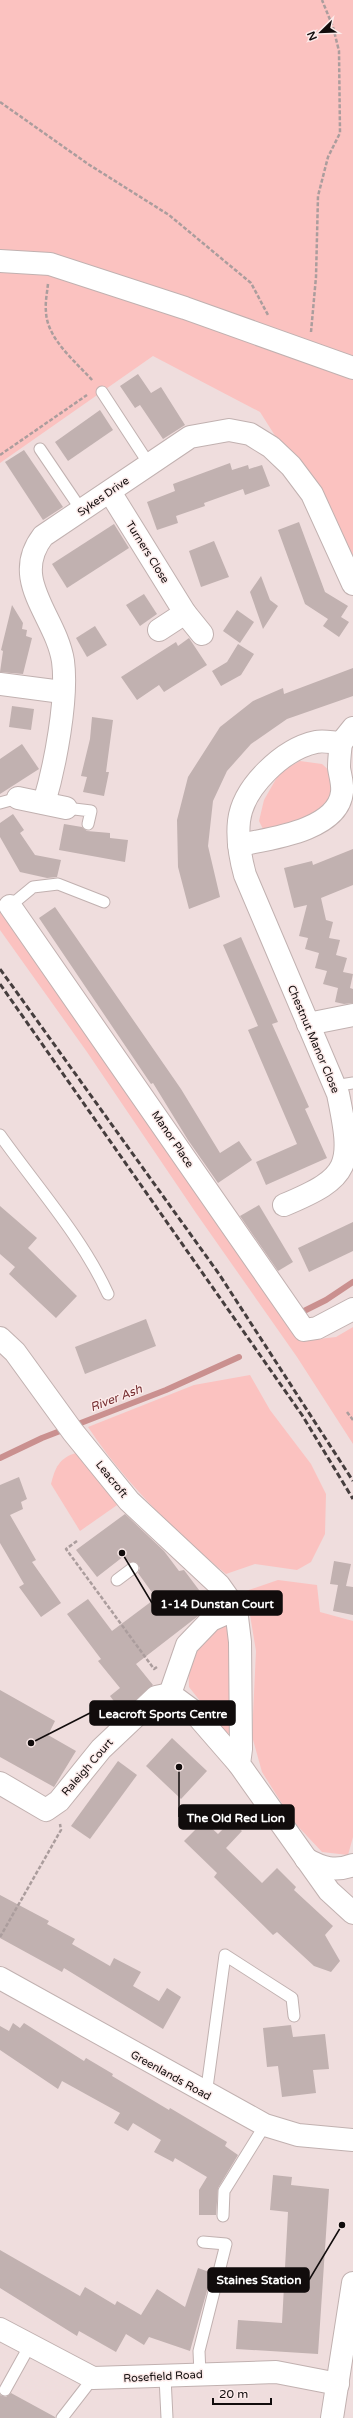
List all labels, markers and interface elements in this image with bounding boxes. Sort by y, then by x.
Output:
north arrow [301,12,341,52]
text: N [305,29,320,42]
street label: Sykes Drive [75,474,131,519]
street label: Turners Close [123,519,172,586]
street label: Chestnut Manor Close [285,983,342,1095]
street label: Manor Place [149,1108,196,1170]
water label: River Ash [88,1381,145,1414]
street label: Leacroft [93,1458,130,1500]
callout: 1-14 Dunstan Court [152,1591,282,1615]
text: 1-14 Dunstan Court [160,1597,274,1611]
callout: Leacroft Sports Centre [90,1701,235,1725]
text: Leacroft Sports Centre [99,1707,228,1722]
street label: Raleigh Court [59,1736,116,1799]
callout: The Old Red Lion [179,1805,294,1829]
text: The Old Red Lion [186,1811,285,1825]
street label: Greenlands Road [128,2048,213,2103]
callout: Staines Station [208,2268,309,2292]
text: Staines Station [217,2273,301,2287]
street label: Rosefield Road [123,2368,203,2385]
scale bar [213,2380,271,2406]
text: 20 m [219,2387,248,2401]

